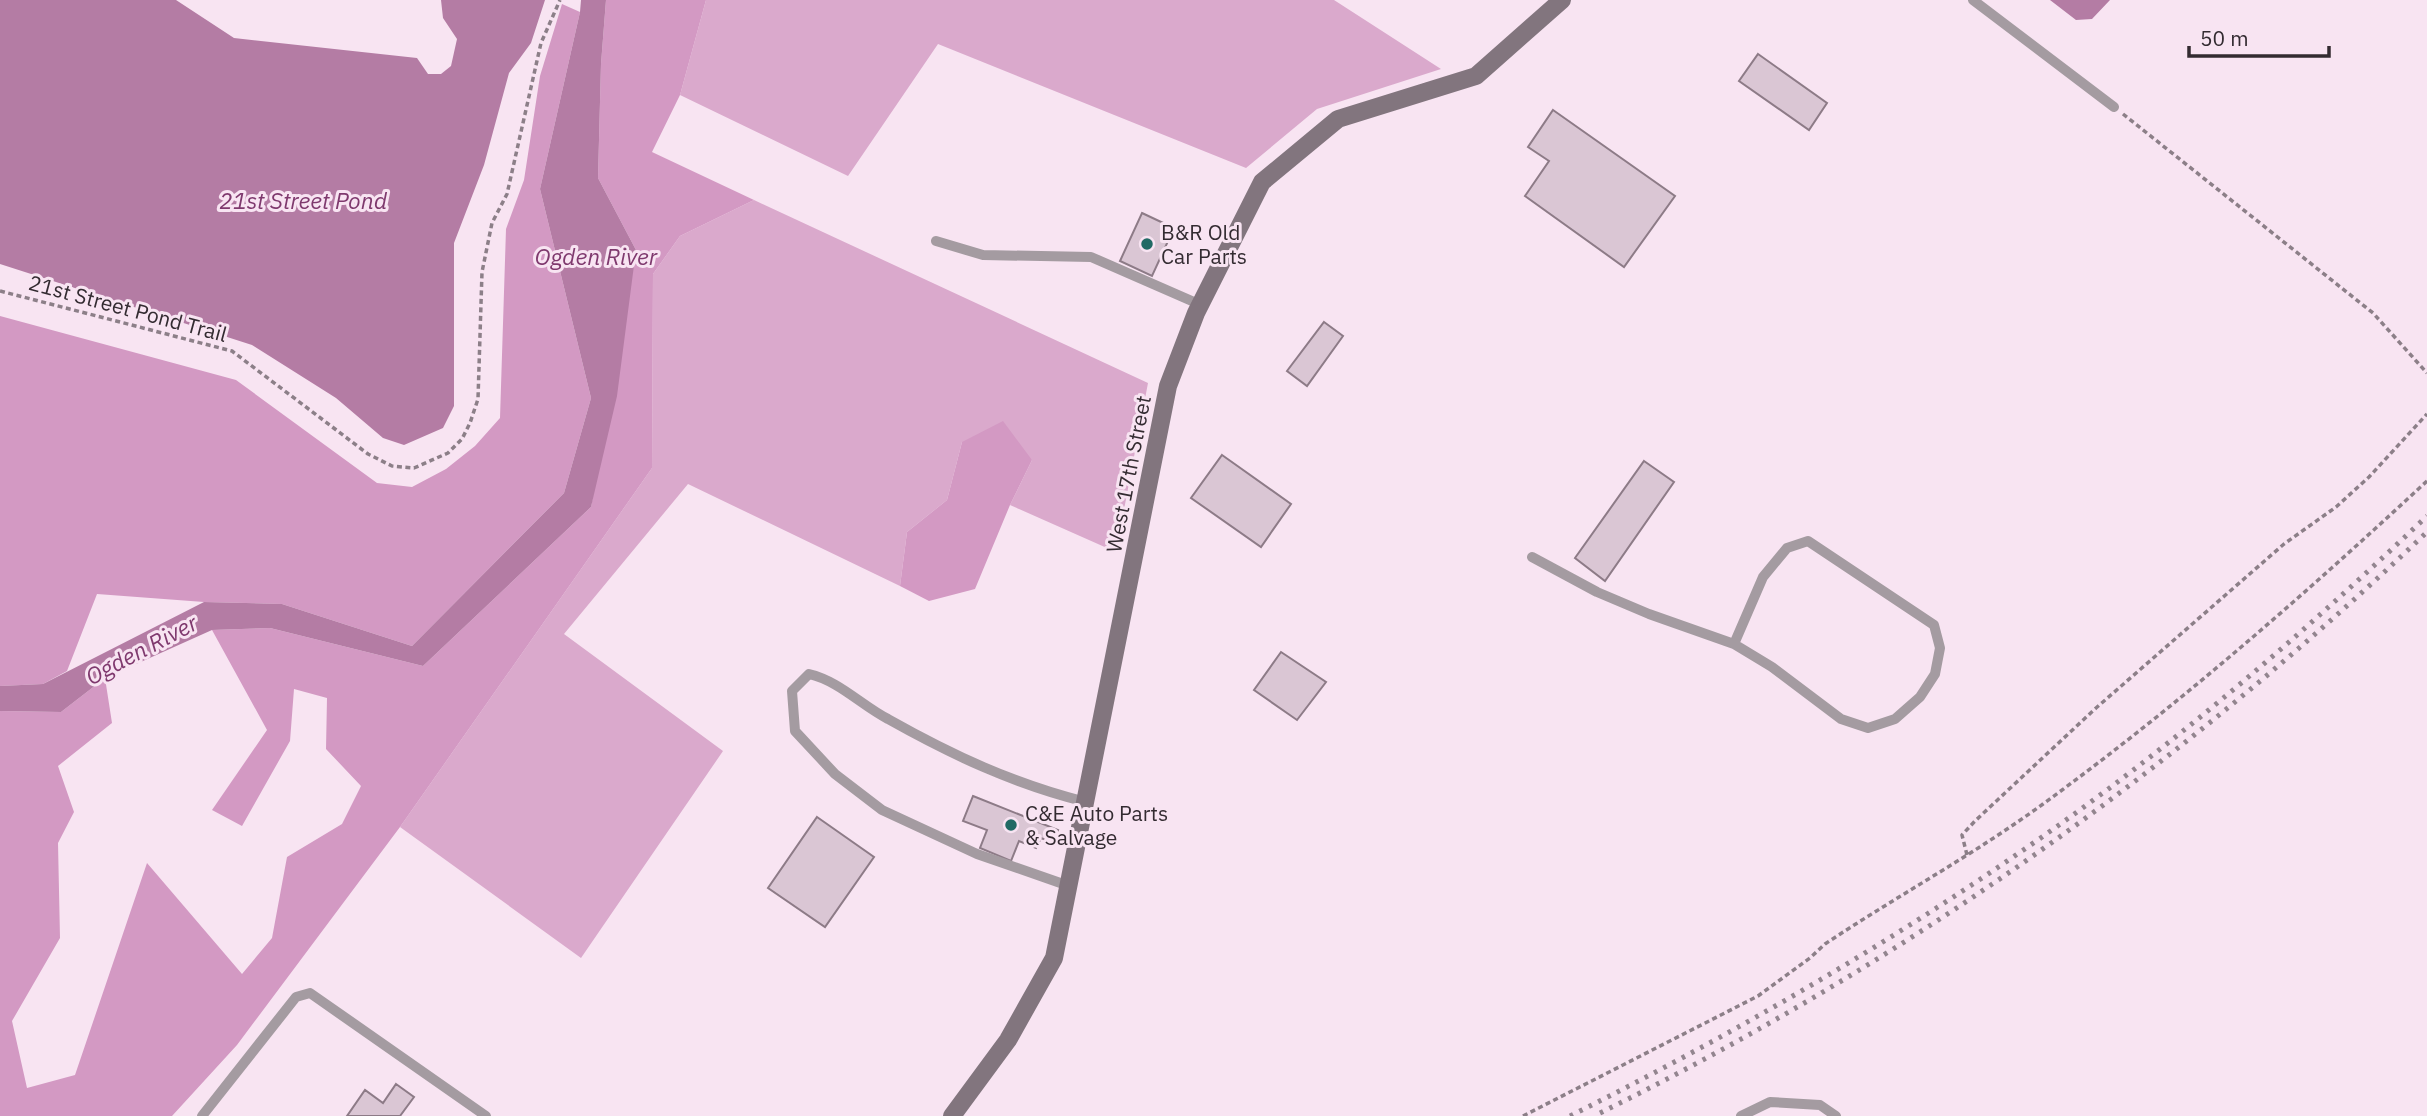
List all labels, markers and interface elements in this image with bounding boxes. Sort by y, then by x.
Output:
scale bar [2189,14,2329,58]
text: 50 m [2200,24,2249,52]
water label: 21st Street Pond [219,185,388,215]
place label: B&R Old Car Parts [1161,218,1247,270]
marker: B&R Old Car Parts [1139,236,1155,252]
water label: Ogden River [535,241,658,271]
street label: 21st Street Pond Trail [26,268,230,348]
street label: West 17th Street [1099,393,1157,555]
water label: Ogden River [80,607,203,691]
place label: C&E Auto Parts & Salvage [1025,799,1168,851]
marker: C&E Auto Parts & Salvage [1003,817,1019,833]

